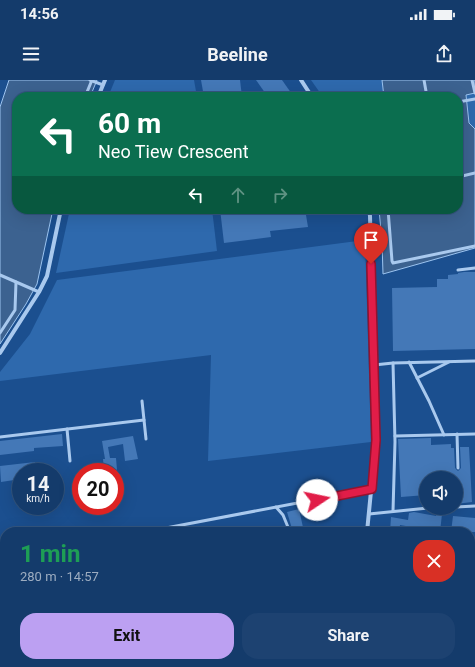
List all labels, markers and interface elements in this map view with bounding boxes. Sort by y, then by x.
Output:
text: 14:56 [20,5,59,23]
icon: menu [20,43,42,65]
icon: share [433,43,455,65]
text: Beeline [207,44,268,65]
text: 60 m [98,107,161,140]
icon: left [32,108,84,160]
text: Neo Tiew Crescent [98,141,249,162]
icon: left [185,184,207,206]
icon: ahead [227,184,249,206]
icon: right [269,184,291,206]
pin [354,223,388,264]
icon: arrive [360,229,382,251]
speed limit sign: 20 [72,463,124,515]
map controls [419,471,463,515]
button: sound [419,471,463,515]
text: 14 [27,472,49,496]
position arrow [296,479,338,521]
text: km/h [26,493,50,504]
text: 1 min [20,540,80,568]
button: close [413,540,455,582]
text: 280 m · 14:57 [20,569,99,584]
button: Exit [20,613,234,659]
button: Share [242,613,455,659]

